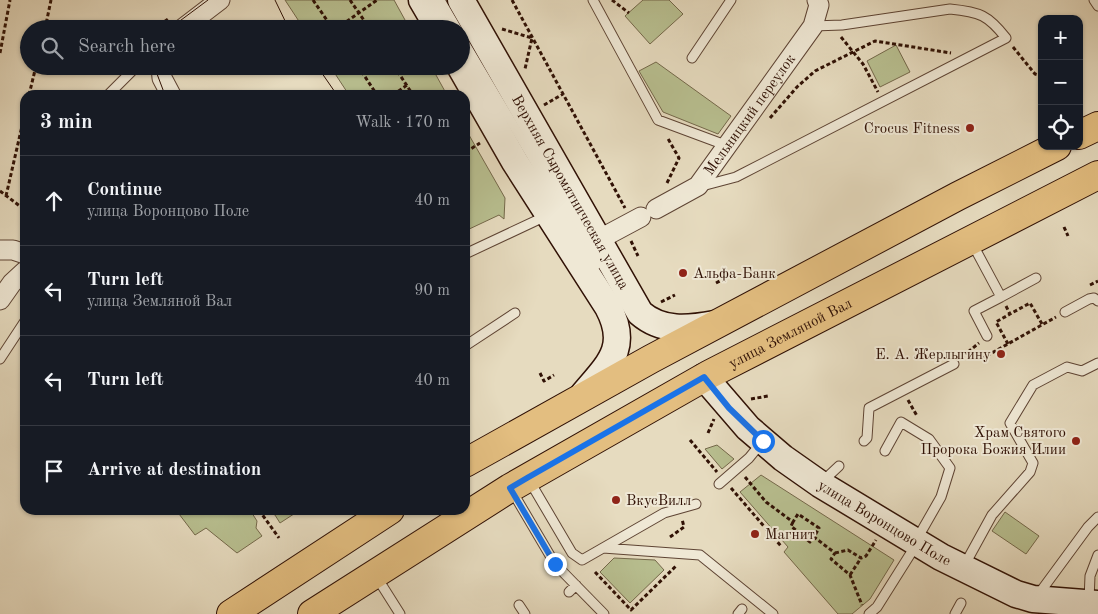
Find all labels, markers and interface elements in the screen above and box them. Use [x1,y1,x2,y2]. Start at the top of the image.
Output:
map controls [1038,15,1083,150]
button: + [1038,15,1083,60]
search box [20,20,470,75]
icon: search [38,34,66,62]
text: Search here [78,38,175,57]
street label: Мельницкий переулок [702,52,799,179]
button: − [1038,60,1083,105]
street label: Верхняя Сыромятническая улица [508,93,631,293]
button: locate [1038,105,1083,150]
text: 3 min [40,112,93,133]
text: Walk · 170 m [355,115,450,131]
place label: Crocus Fitness [864,122,960,137]
marker: Crocus Fitness [964,122,976,134]
text: Continue [87,181,162,200]
icon: ahead [40,187,68,215]
text: 40 m [414,193,450,209]
text: улица Воронцово Поле [87,204,249,220]
marker: Альфа-Банк [677,267,689,279]
place label: Альфа-Банк [693,267,776,282]
text: Turn left [87,271,164,290]
icon: left [40,277,68,305]
text: 90 m [414,283,450,299]
text: улица Земляной Вал [87,294,232,310]
street label: улица Земляной Вал [727,296,855,372]
place label: Е. А. Жерлыгину [875,348,991,363]
marker: Е. А. Жерлыгину [995,348,1007,360]
icon: left [40,367,68,395]
text: Turn left [87,371,164,390]
text: 40 m [414,373,450,389]
place label: Храм Святого Пророка Божия Илии [920,426,1066,458]
route start [752,430,775,453]
marker: Храм Святого Пророка Божия Илии [1070,435,1082,447]
icon: arrive [40,457,68,485]
text: Arrive at destination [87,461,261,480]
street label: улица Воронцово Поле [815,478,953,570]
marker: ВкусВилл [610,494,622,506]
place label: ВкусВилл [626,494,691,509]
marker: Магнит [749,528,761,540]
place label: Магнит [765,528,815,543]
route end [544,553,567,576]

